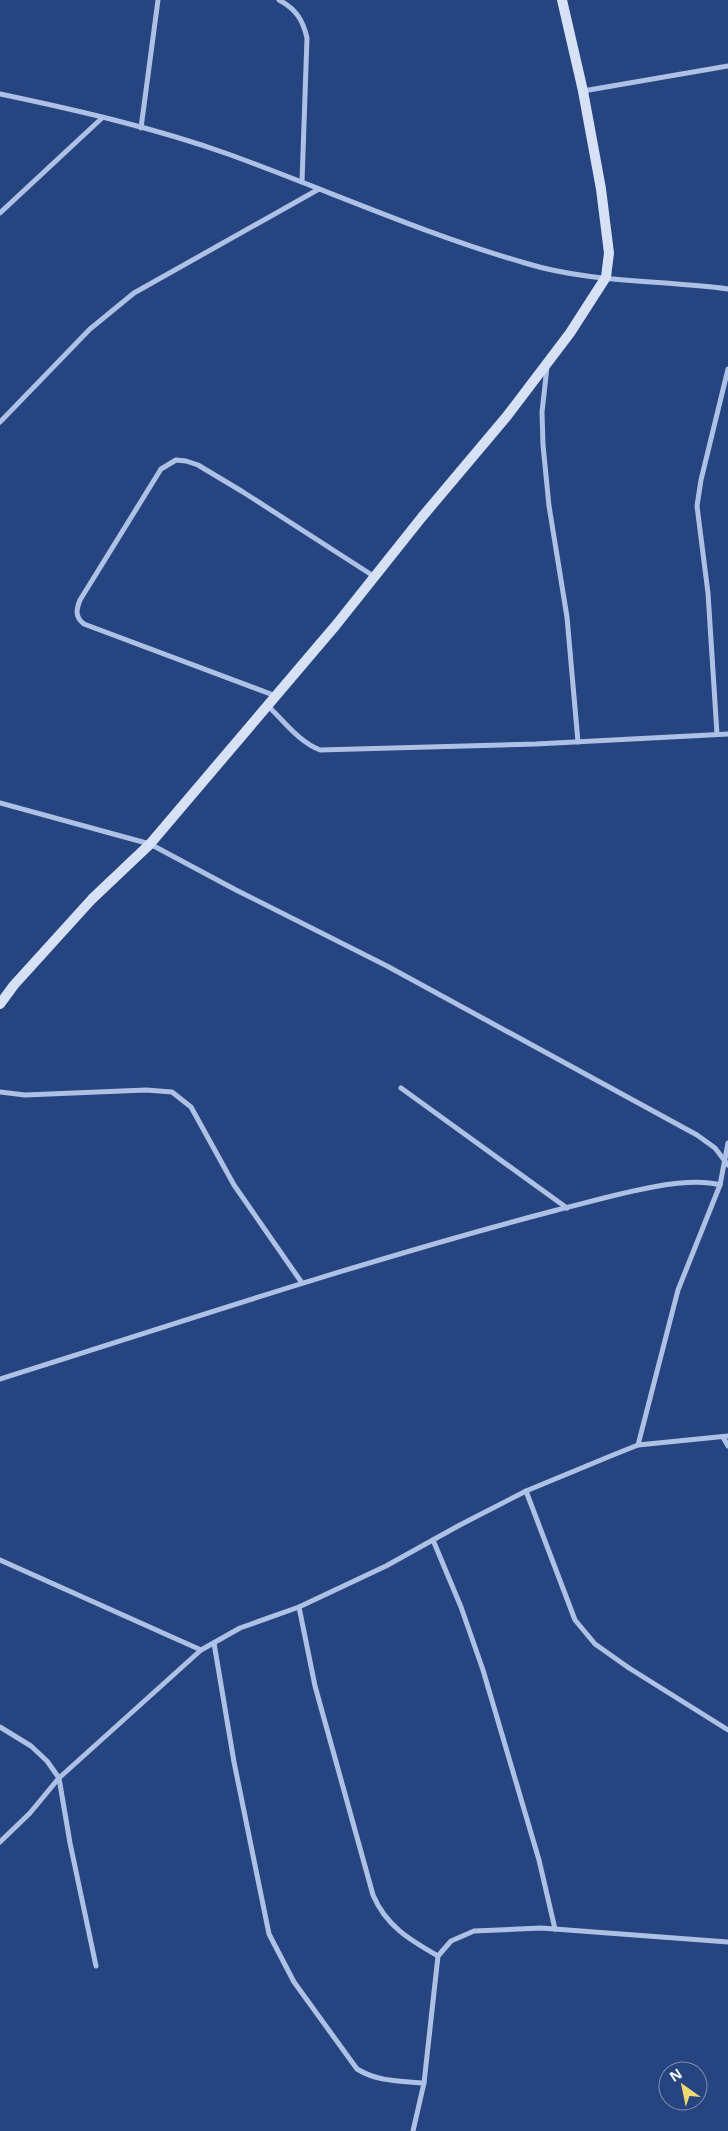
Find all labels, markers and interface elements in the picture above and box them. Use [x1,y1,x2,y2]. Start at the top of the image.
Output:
north arrow [658,2061,708,2111]
text: N [666,2064,686,2086]

